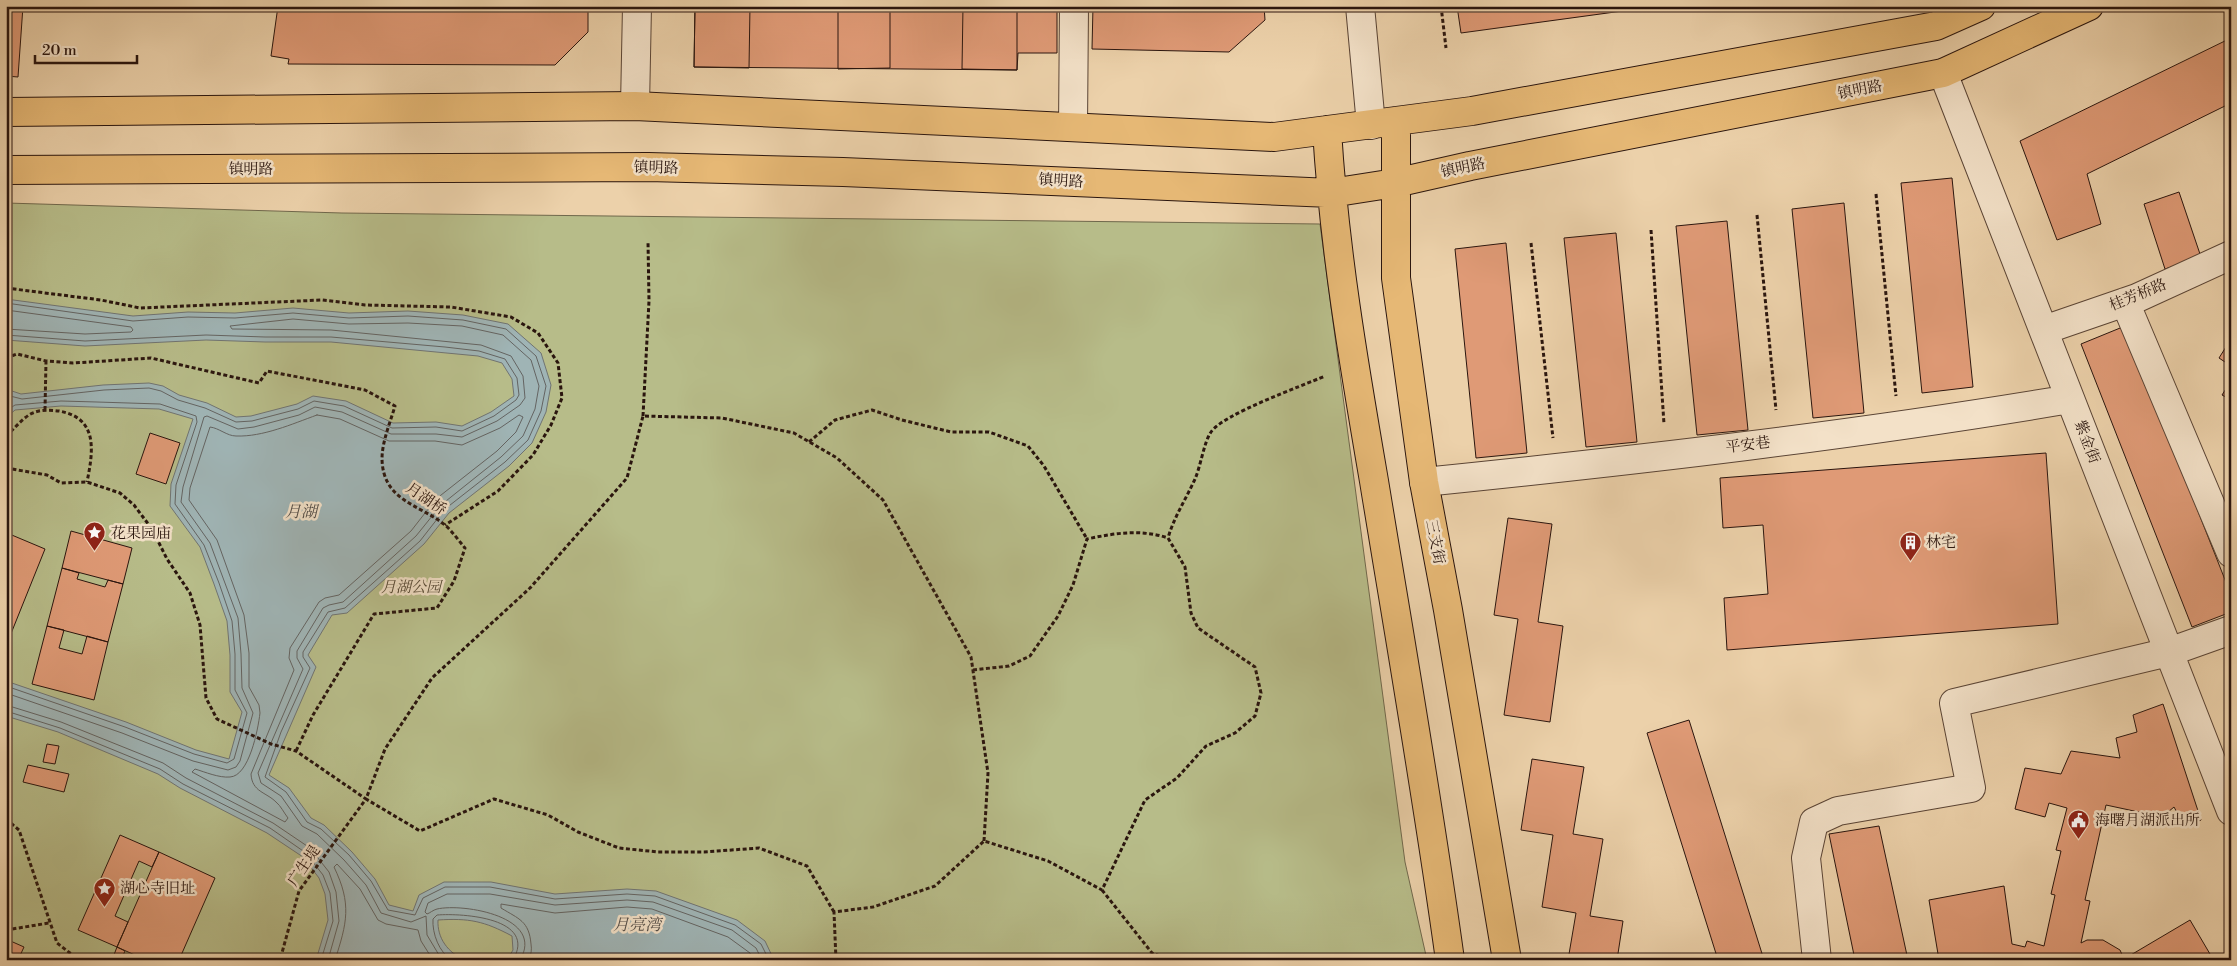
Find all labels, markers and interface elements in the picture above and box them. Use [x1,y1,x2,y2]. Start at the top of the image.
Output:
scale bar [35,32,138,64]
text: 20 m [42,41,77,60]
street label: 镇明路 [1836,76,1884,104]
street label: 镇明路 [1439,154,1487,182]
street label: 镇明路 [633,158,679,178]
street label: 镇明路 [228,160,274,179]
street label: 镇明路 [1038,170,1084,192]
street label: 桂芳桥路 [2107,275,2169,315]
street label: 紫金街 [2070,418,2104,466]
street label: 平安巷 [1725,433,1771,457]
street label: 月湖桥 [402,479,450,519]
water label: 月湖 [285,502,320,522]
street label: 三支街 [1421,518,1449,566]
place icon: 花果园庙 [83,521,107,552]
place label: 花果园庙 [111,524,171,543]
building icon: 林宅 [1898,530,1922,561]
place label: 林宅 [1926,533,1956,552]
park label: 月湖公园 [381,578,443,597]
public building icon: 海曙月湖派出所 [2067,808,2091,839]
place label: 海曙月湖派出所 [2095,811,2200,830]
street label: 广生堤 [284,842,324,890]
place icon: 湖心寺旧址 [92,876,116,907]
place label: 湖心寺旧址 [120,879,195,898]
water label: 月亮湾 [613,915,664,935]

